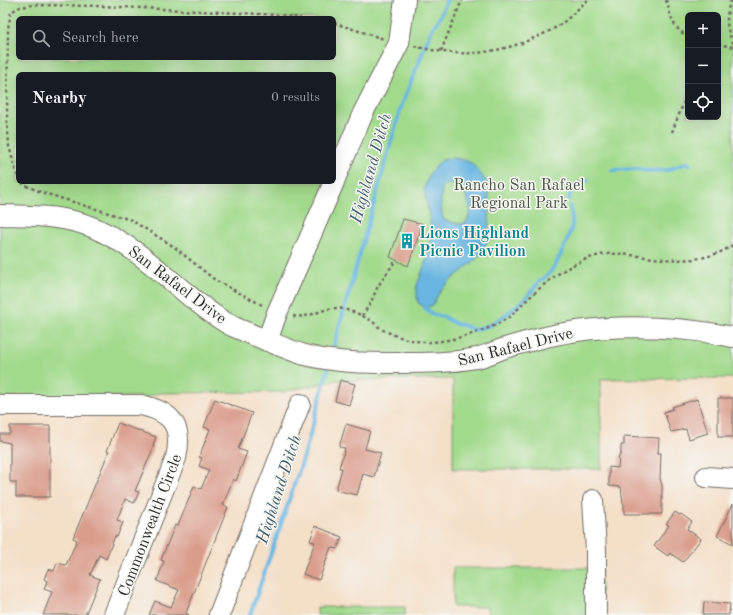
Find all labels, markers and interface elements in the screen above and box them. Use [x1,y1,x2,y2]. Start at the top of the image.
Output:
map controls [685,12,721,120]
button: + [685,12,721,48]
search box [16,16,336,60]
icon: search [30,27,52,49]
text: Search here [62,31,139,46]
button: − [685,48,721,84]
button: locate [685,84,721,120]
text: Nearby [32,90,87,107]
text: 0 results [271,91,320,104]
water label: Highland Ditch [347,111,395,226]
park label: Rancho San Rafael Regional Park [453,178,585,212]
place label: Lions Highland Picnic Pavilion [419,226,529,260]
building icon: Lions Highland Picnic Pavilion [398,232,416,250]
street label: San Rafael Drive [125,244,229,328]
street label: San Rafael Drive [456,326,575,370]
water label: Highland Ditch [254,433,305,547]
street label: Commonwealth Circle [116,452,185,599]

